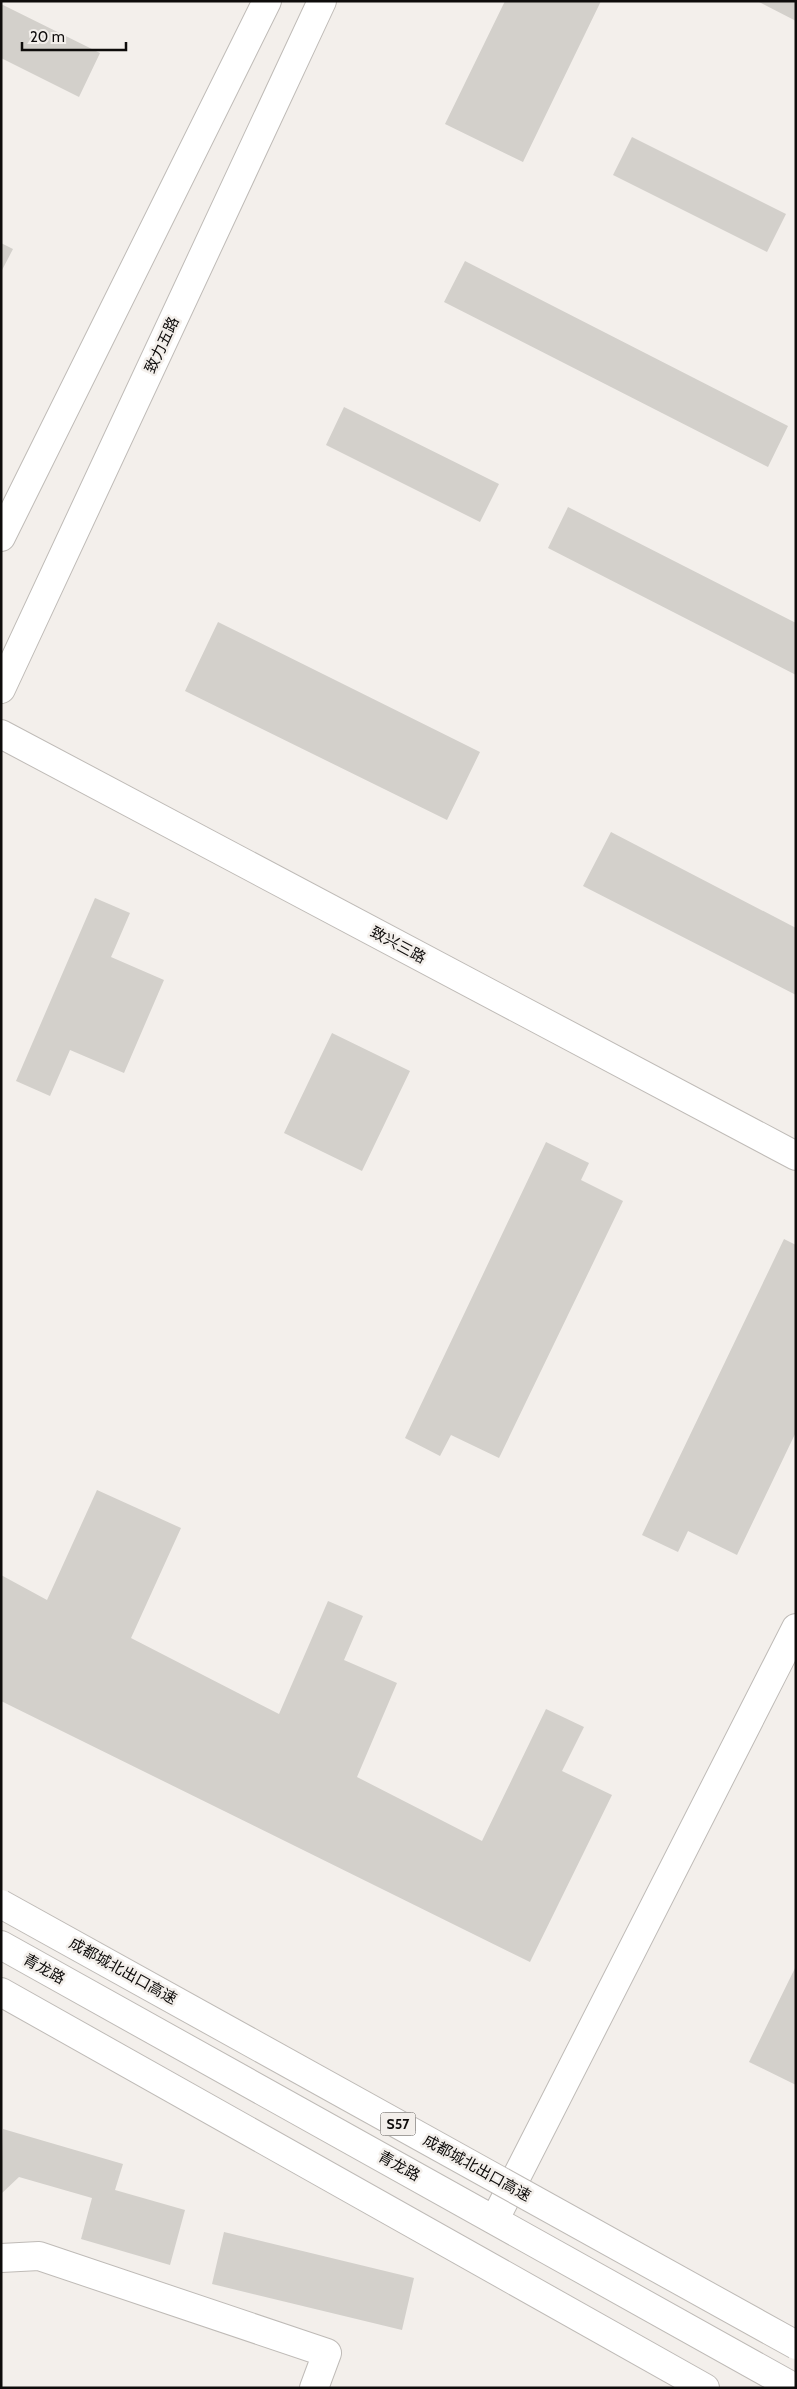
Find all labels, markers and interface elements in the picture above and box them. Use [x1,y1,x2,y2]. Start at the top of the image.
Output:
scale bar [22,20,126,52]
text: 20 m [30,28,65,46]
street label: 致力五路 [141,314,183,376]
street label: 致兴三路 [367,923,429,967]
street label: 成都城北出口高速 [66,1934,180,2008]
street label: 青龙路 [20,1950,68,1988]
road number: S57 [380,2112,416,2136]
street label: 成都城北出口高速 [420,2131,534,2205]
street label: 青龙路 [375,2147,423,2185]

